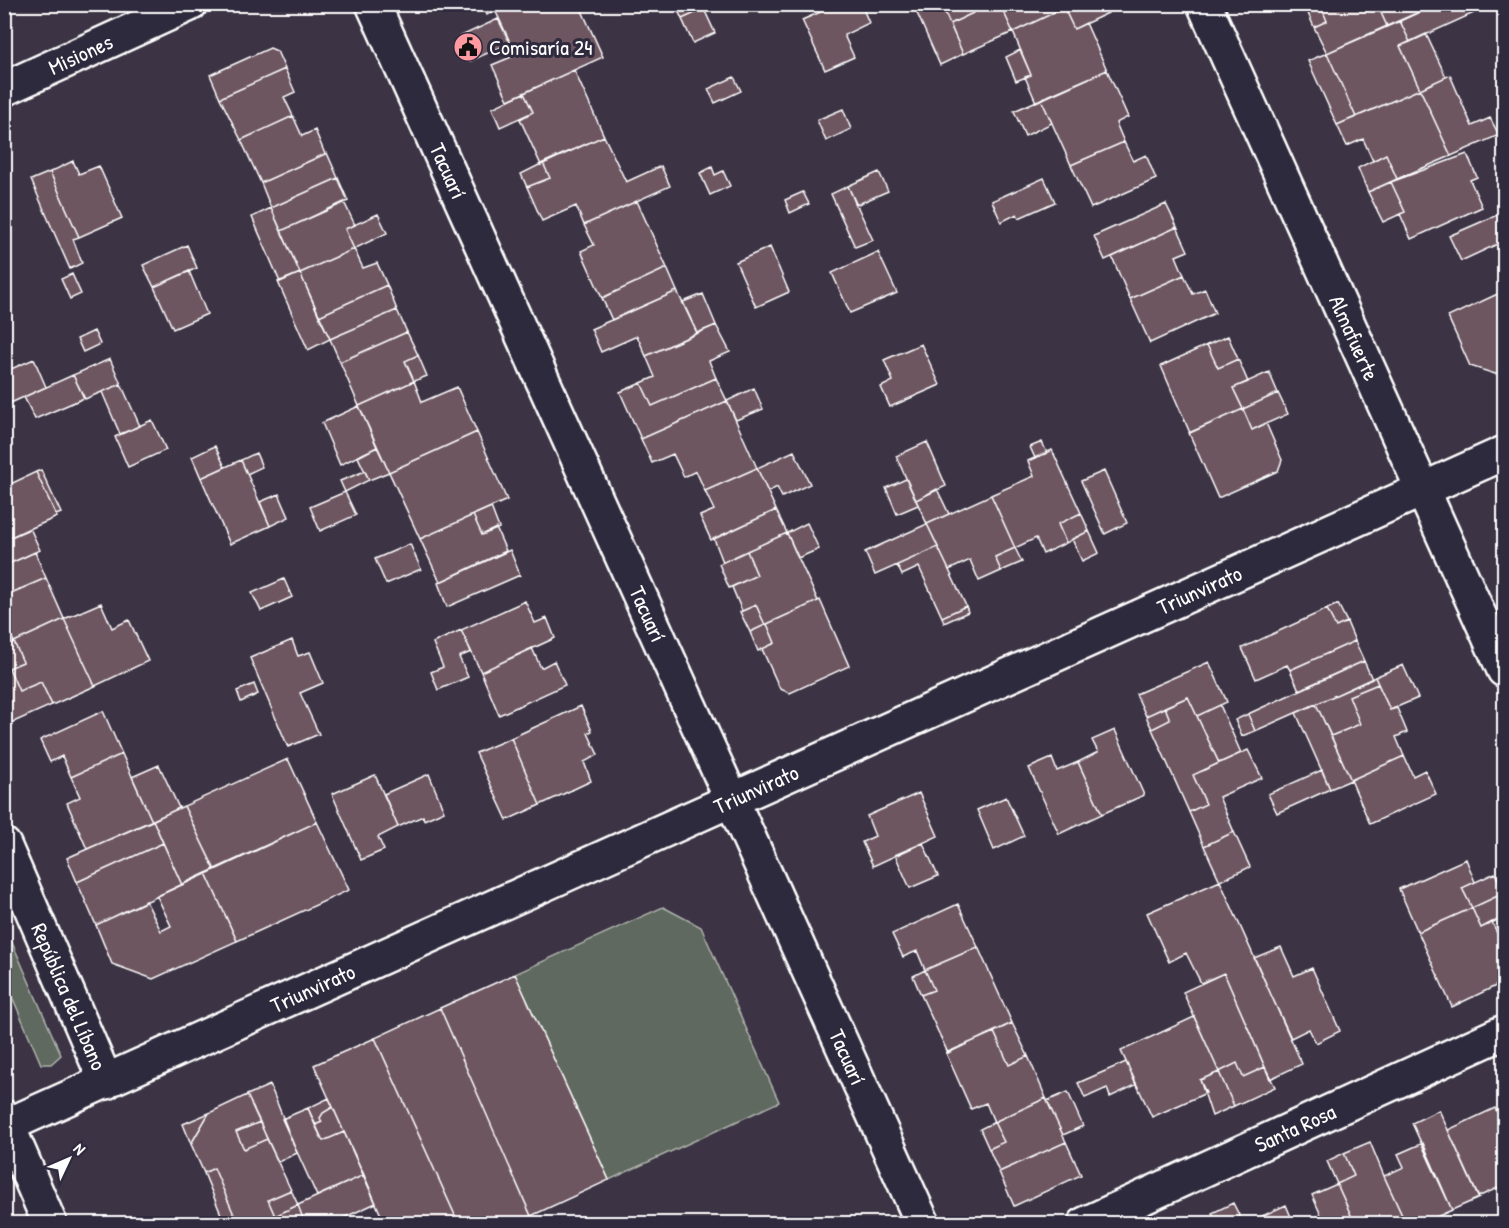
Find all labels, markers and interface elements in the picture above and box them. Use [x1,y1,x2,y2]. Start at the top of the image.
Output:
street label: Misiones [43,26,117,82]
public building icon: Comisaría 24 [452,31,484,63]
place label: Comisaría 24 [489,32,593,62]
street label: Tacuarí [423,138,474,204]
street label: Almafuerte [1322,290,1387,385]
street label: Triunvirato [1152,558,1247,622]
street label: Tacuarí [622,581,674,647]
street label: Triunvirato [709,757,803,821]
street label: República del Líbano [24,919,114,1075]
street label: Triunvirato [266,956,360,1020]
street label: Tacuarí [822,1024,873,1090]
street label: Santa Rosa [1250,1096,1341,1159]
north arrow [39,1129,99,1189]
text: N [69,1138,91,1160]

